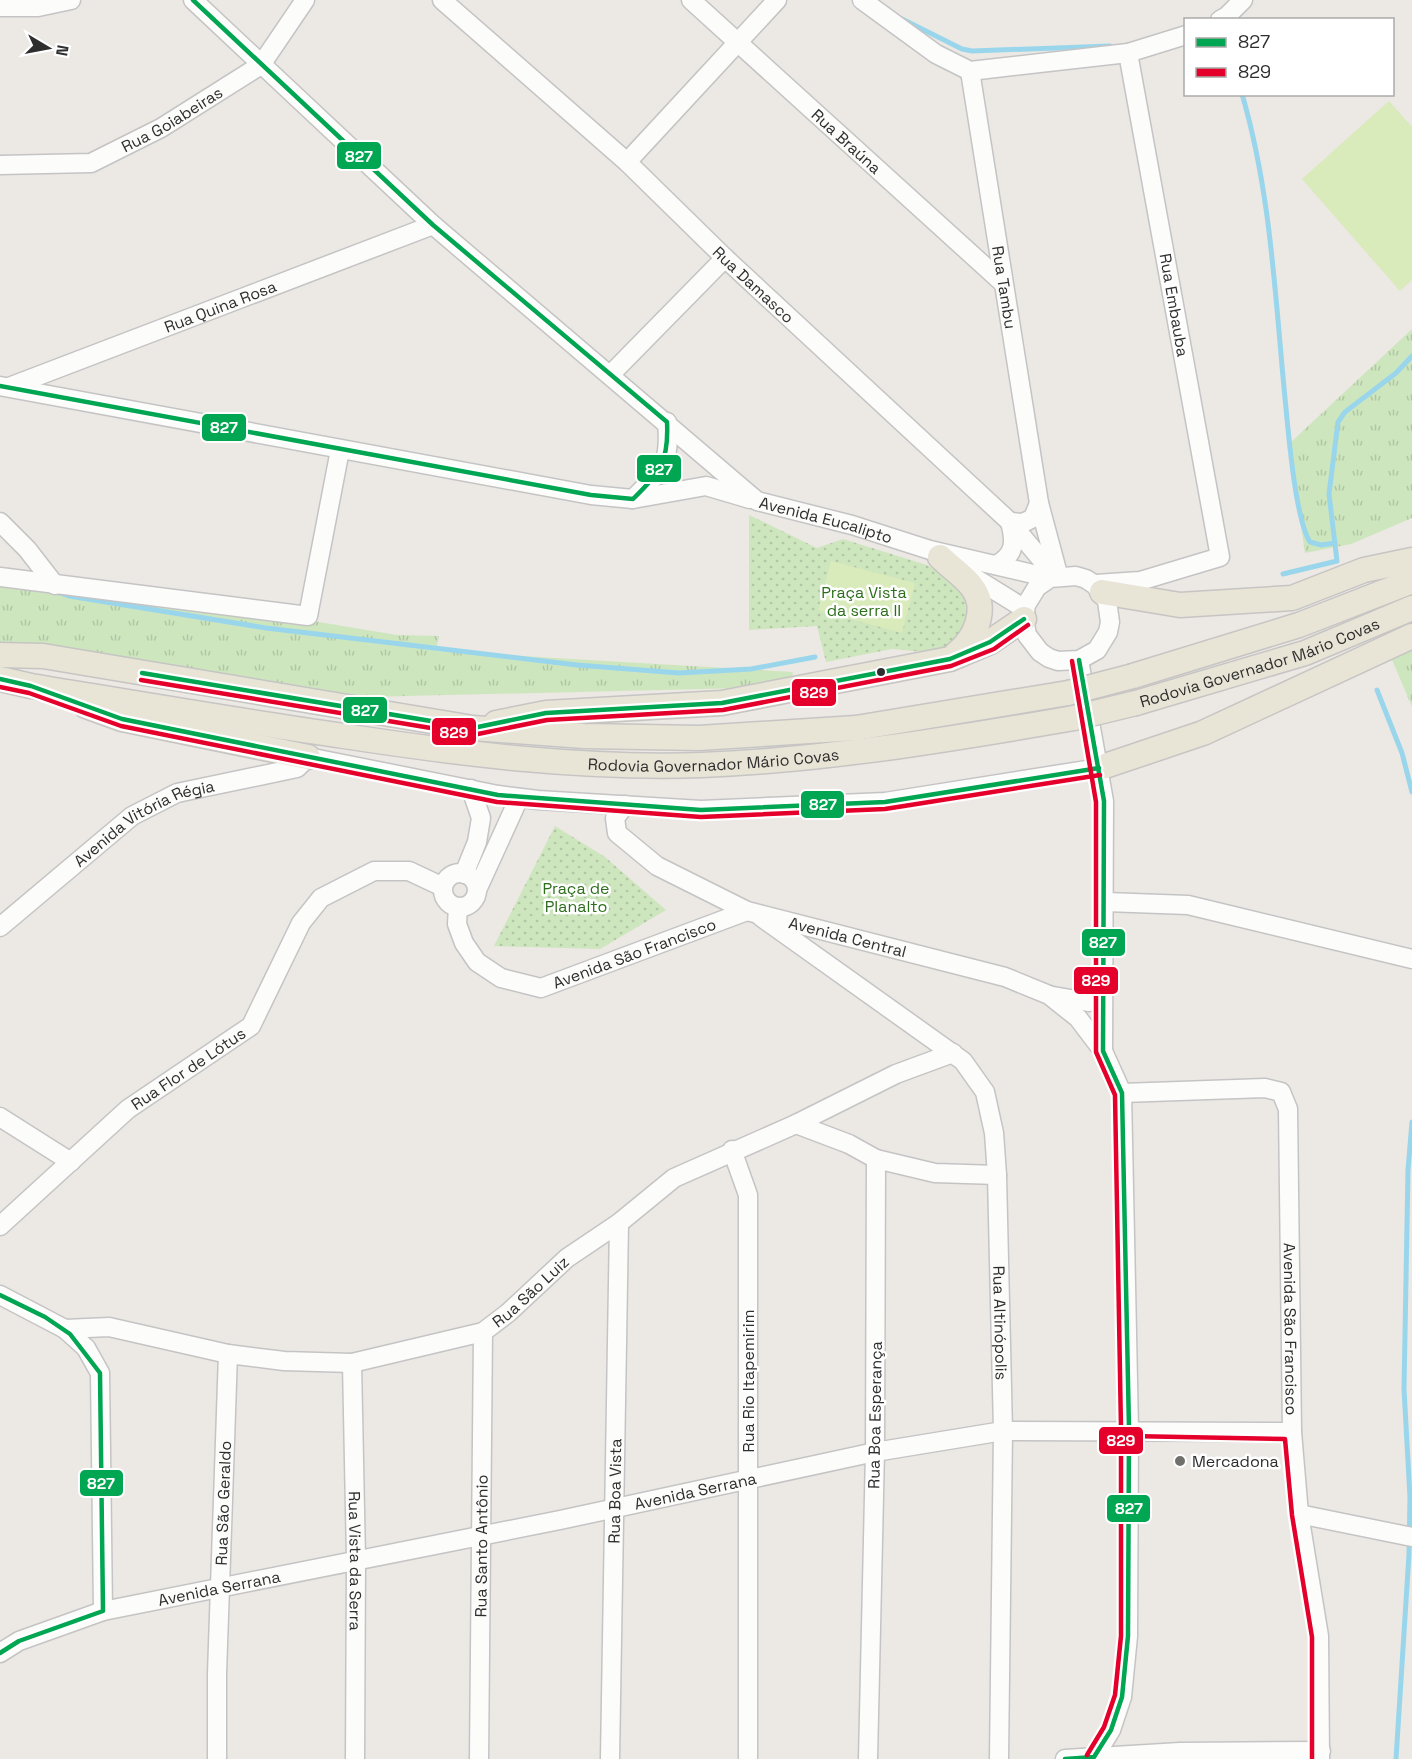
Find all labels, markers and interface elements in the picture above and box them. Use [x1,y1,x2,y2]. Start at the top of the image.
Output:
north arrow [18,18,78,78]
legend [1184,18,1394,96]
text: 827 [1238,30,1270,53]
text: N [51,43,74,58]
text: 829 [1238,60,1271,83]
street label: Rua Goiabeiras [118,81,226,157]
street label: Rua Braúna [807,104,886,178]
line badge: 827 [336,141,382,170]
text: 827 [345,146,373,167]
street label: Rua Damasco [708,241,799,327]
street label: Rua Tambu [988,244,1022,330]
street label: Rua Embauba [1155,252,1193,358]
street label: Rua Quina Rosa [161,275,279,337]
line badge: 827 [201,413,247,442]
text: 827 [210,417,238,438]
line badge: 827 [636,454,682,483]
text: 827 [645,459,673,480]
street label: Avenida Eucalipto [757,491,895,548]
park label: Praça Vista da serra II [821,582,907,621]
street label: Rodovia Governador Mário Covas [1137,612,1382,712]
unlabelled marker [875,666,887,678]
line badge: 829 [791,678,837,707]
text: 829 [800,682,829,703]
line badge: 827 [342,696,388,724]
text: 827 [351,700,379,721]
line badge: 829 [431,717,477,746]
text: 829 [440,722,469,743]
street label: Rodovia Governador Mário Covas [587,743,840,776]
street label: Avenida Vitória Régia [69,775,216,871]
line badge: 827 [800,790,845,819]
text: 827 [809,794,837,815]
park label: Praça de Planalto [542,878,610,917]
street label: Avenida Central [787,912,909,962]
street label: Avenida São Francisco [550,913,719,993]
line badge: 827 [1081,928,1126,957]
text: 827 [1089,932,1117,953]
line badge: 829 [1073,966,1119,995]
text: 829 [1082,970,1111,991]
street label: Rua Flor de Lótus [127,1022,249,1114]
street label: Avenida São Francisco [1279,1243,1302,1415]
street label: Rua São Luiz [488,1251,573,1332]
street label: Rua Altinópolis [989,1265,1012,1380]
street label: Rua Rio Itapemirim [738,1310,759,1452]
street label: Rua Boa Esperança [863,1341,887,1489]
line badge: 829 [1098,1426,1144,1455]
text: 829 [1107,1430,1136,1451]
street label: Rua Boa Vista [603,1438,626,1544]
street label: Rua São Geraldo [210,1440,236,1566]
place label: Mercadona [1192,1451,1279,1472]
marker: Mercadona [1173,1454,1187,1468]
street label: Avenida Serrana [632,1467,758,1514]
line badge: 827 [79,1469,124,1497]
text: 827 [87,1473,115,1494]
street label: Rua Santo Antônio [470,1474,492,1618]
street label: Rua Vista da Serra [344,1491,367,1631]
line badge: 827 [1106,1494,1151,1523]
text: 827 [1115,1498,1143,1519]
street label: Avenida Serrana [156,1565,282,1610]

